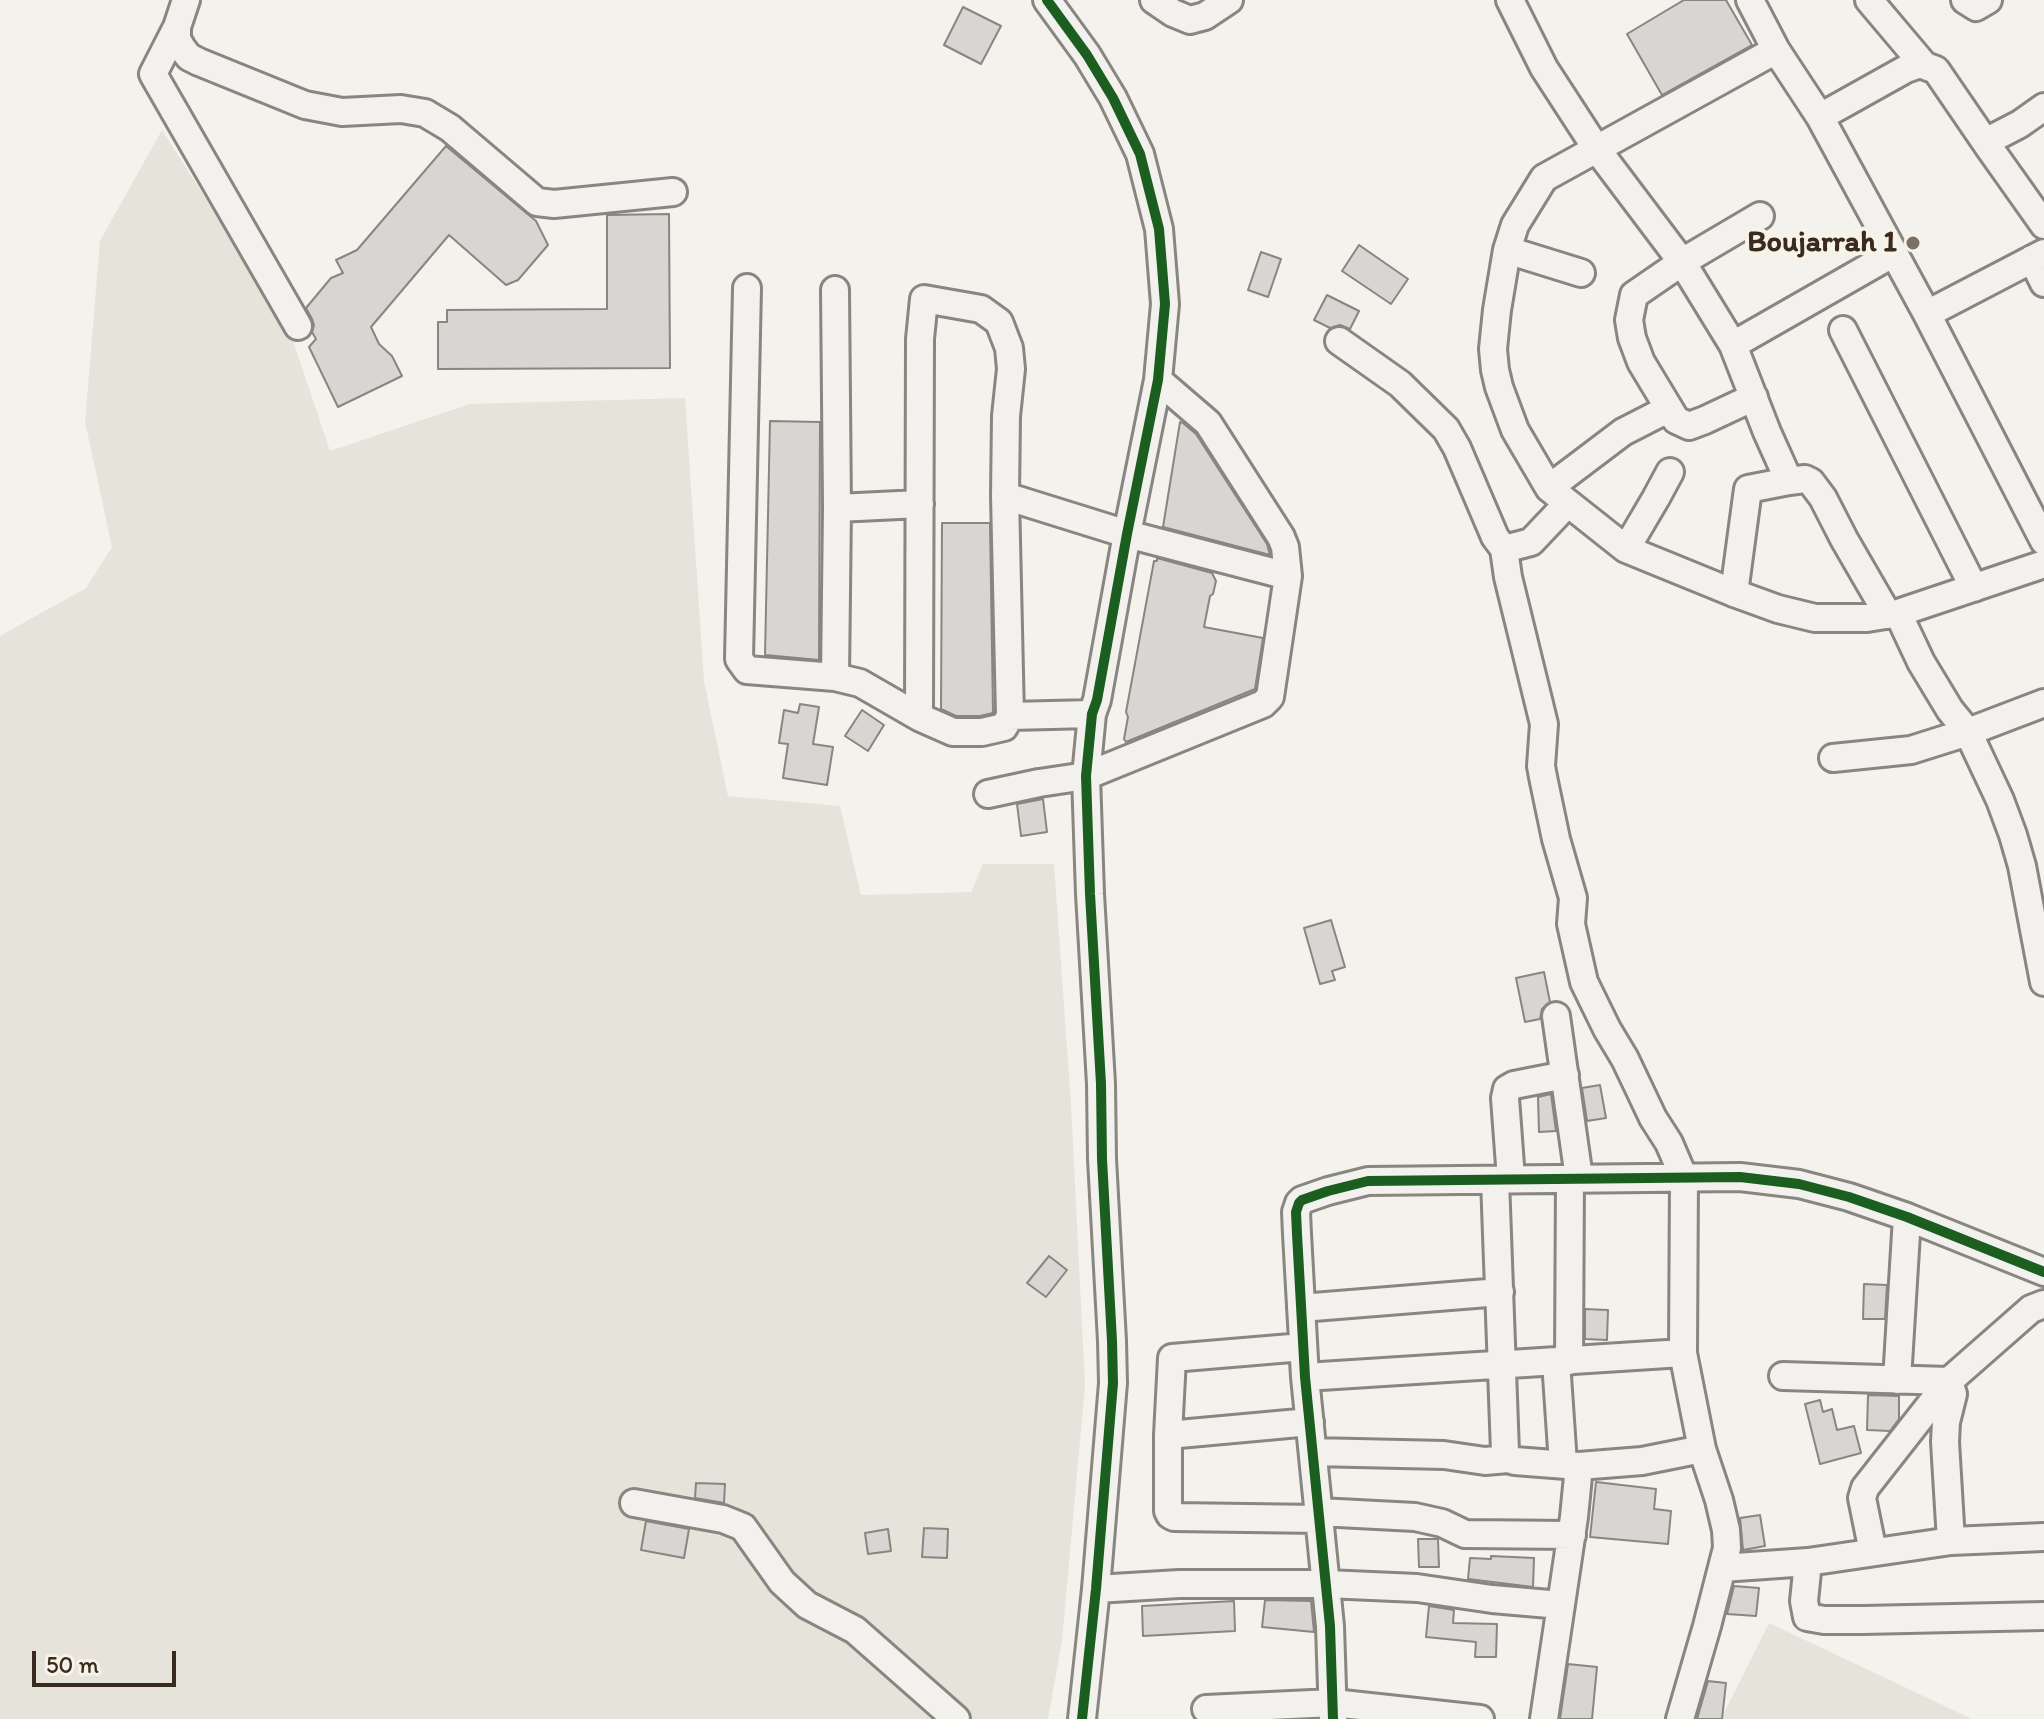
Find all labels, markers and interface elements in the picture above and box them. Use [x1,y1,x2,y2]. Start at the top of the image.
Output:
place label: Boujarrah 1 [1747,225,1897,261]
marker: Boujarrah 1 [1904,234,1922,252]
scale bar [36,1635,180,1685]
text: 50 m [46,1650,99,1679]

